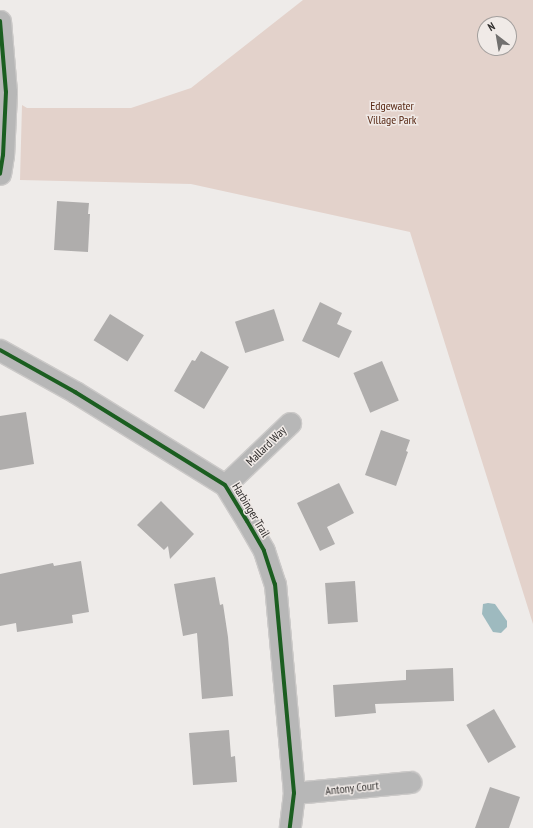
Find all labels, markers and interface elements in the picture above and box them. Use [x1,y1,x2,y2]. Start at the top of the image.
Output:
north arrow [477,16,517,56]
text: N [485,19,497,34]
park label: Edgewater Village Park [367,99,417,127]
street label: Mallard Way [243,423,289,469]
street label: Harbinger Trail [229,480,273,540]
street label: Antony Court [324,778,380,798]

